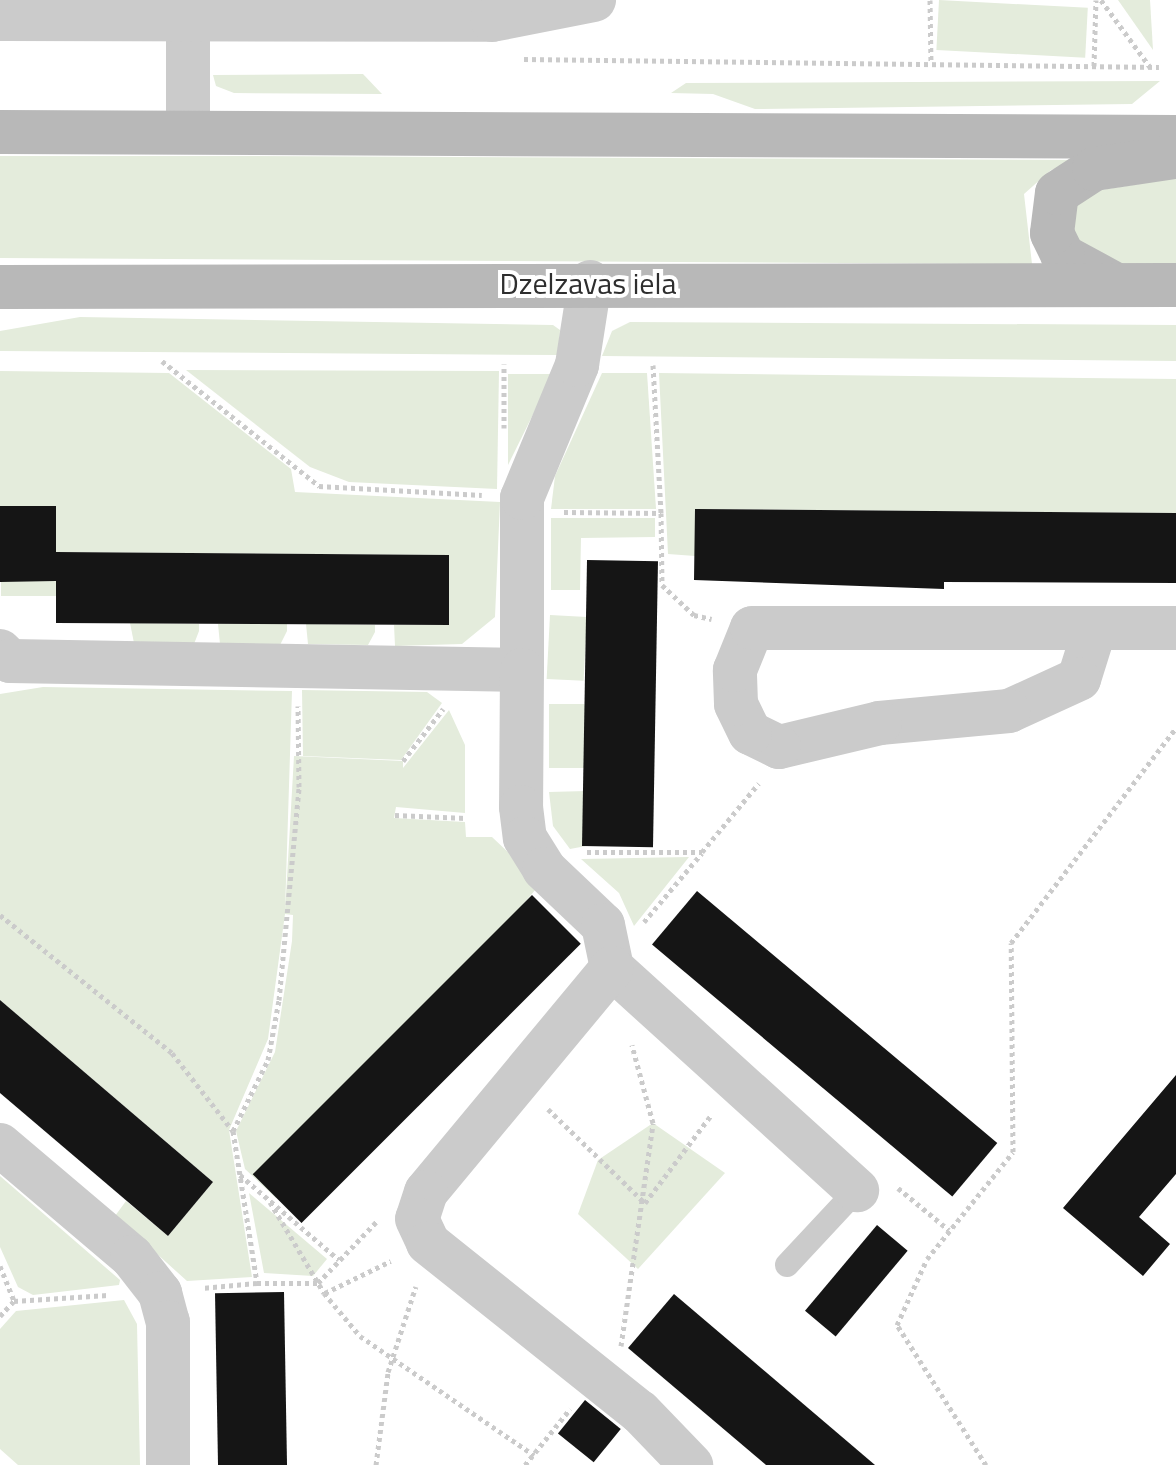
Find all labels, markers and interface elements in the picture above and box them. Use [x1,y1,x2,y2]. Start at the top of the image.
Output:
street label: Dzelzavas iela [500,265,676,301]

